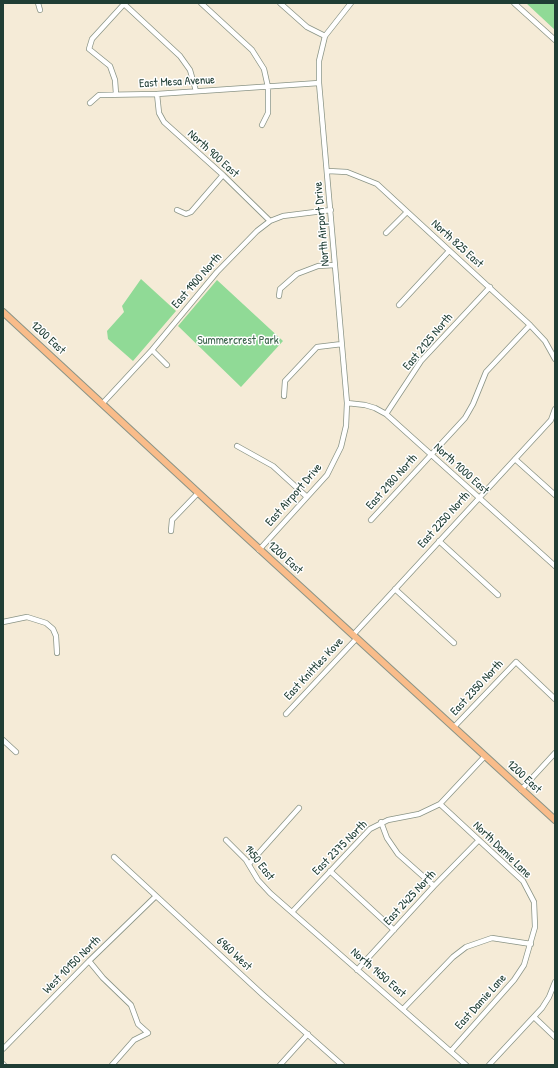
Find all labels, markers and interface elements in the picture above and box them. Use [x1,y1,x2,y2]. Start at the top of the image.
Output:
street label: East Mesa Avenue [139,73,215,91]
street label: North 900 East [184,127,242,181]
street label: North Airport Drive [311,181,333,267]
street label: North 825 East [428,217,486,271]
street label: East 1900 North [169,250,225,312]
street label: East 2125 North [400,311,456,373]
street label: 1200 East [28,318,68,358]
park label: Summercrest Park [197,334,279,348]
street label: North 1000 East [430,440,492,498]
street label: East 2180 North [363,451,421,513]
street label: East Airport Drive [263,461,325,529]
street label: East 2250 North [415,489,473,551]
street label: 1200 East [264,539,306,577]
street label: East Knittles Kove [281,635,347,703]
street label: East 2350 North [448,657,506,719]
street label: 1200 East [504,757,544,797]
street label: East 2375 North [310,818,370,878]
street label: North Damie Lane [470,818,534,882]
street label: 1450 East [241,842,277,884]
street label: East 2425 North [381,867,439,929]
street label: West 10150 North [40,933,104,997]
street label: 6960 West [213,934,255,974]
street label: North 1450 East [347,945,409,1001]
street label: East Damie Lane [452,971,510,1033]

